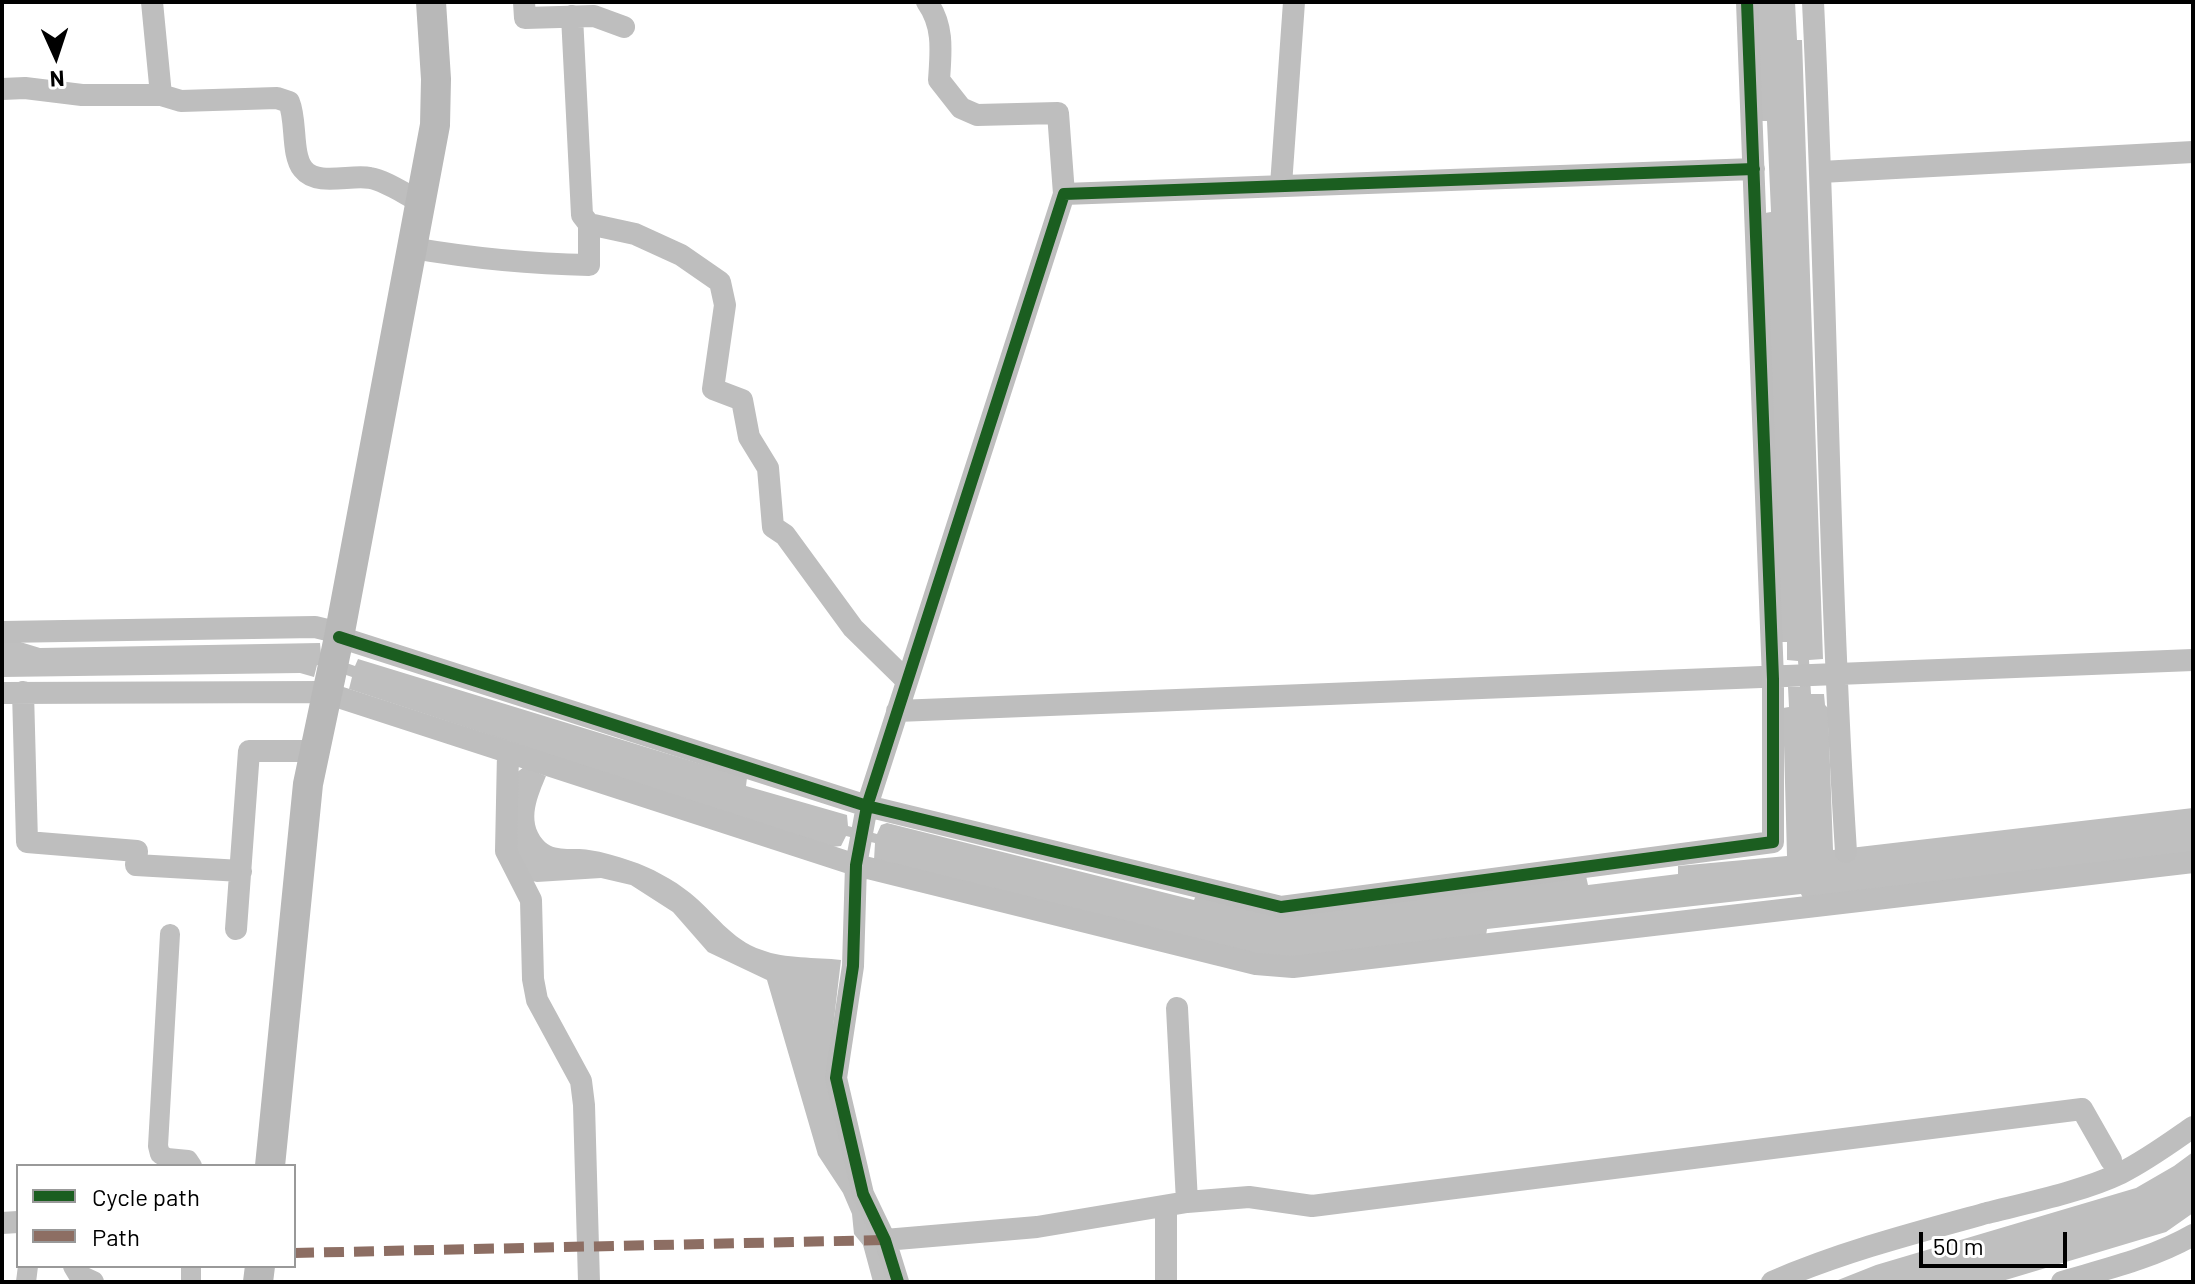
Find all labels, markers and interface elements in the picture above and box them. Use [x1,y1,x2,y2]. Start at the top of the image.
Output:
north arrow [16,16,96,96]
text: N [49,67,65,93]
legend [16,1164,296,1268]
text: Cycle path [92,1182,200,1211]
scale bar [1923,1216,2071,1266]
text: Path [92,1222,140,1251]
text: 50 m [1933,1231,1984,1260]

